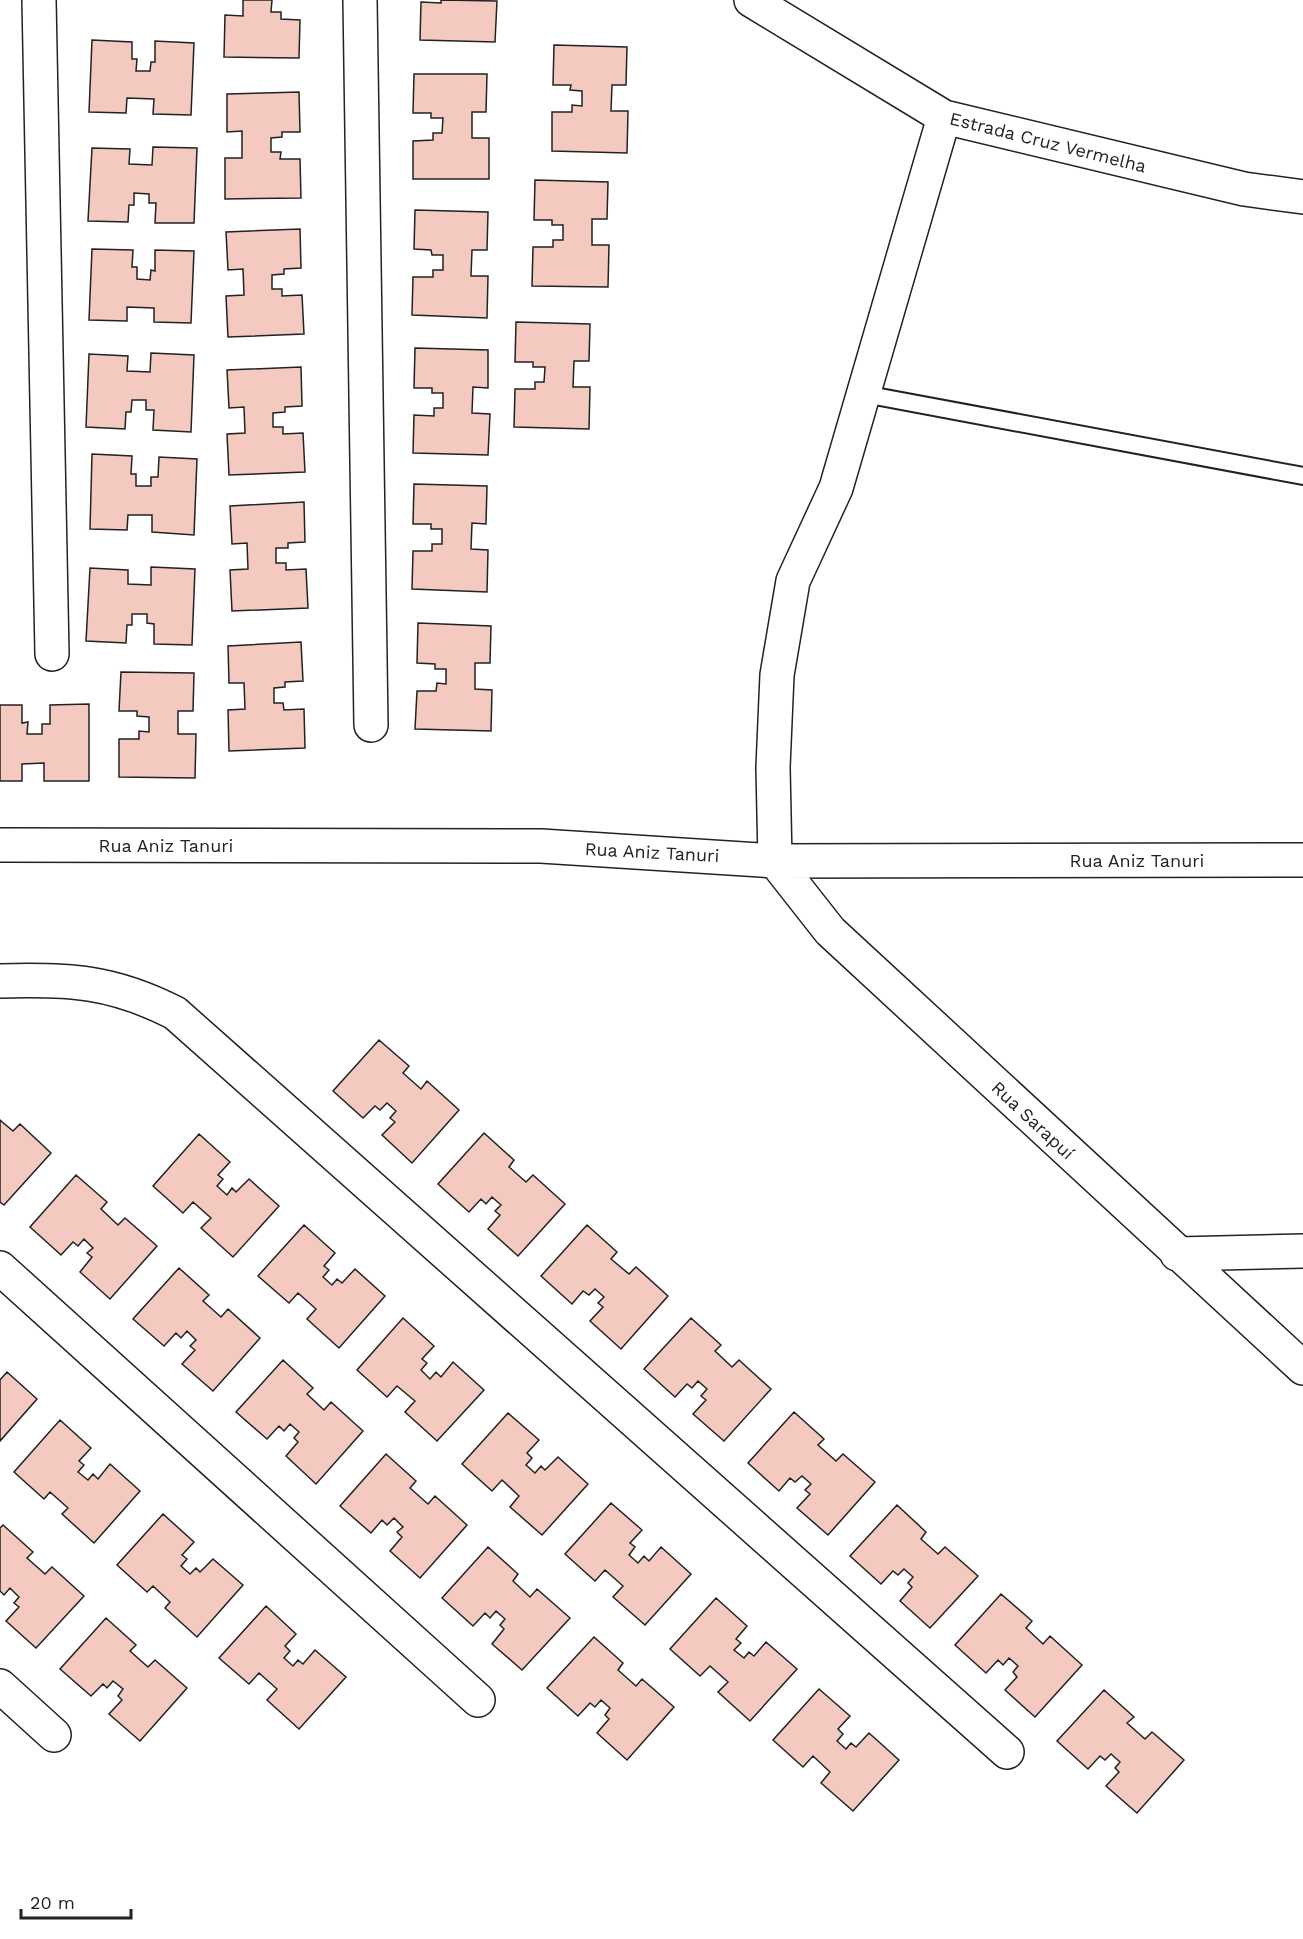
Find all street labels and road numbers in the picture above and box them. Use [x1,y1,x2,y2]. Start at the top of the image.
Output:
street label: Estrada Cruz Vermelha [948,107,1148,177]
street label: Rua Aniz Tanuri [99,835,233,856]
street label: Rua Aniz Tanuri [584,838,720,866]
street label: Rua Aniz Tanuri [1070,850,1204,871]
street label: Rua Sarapuí [988,1077,1079,1164]

